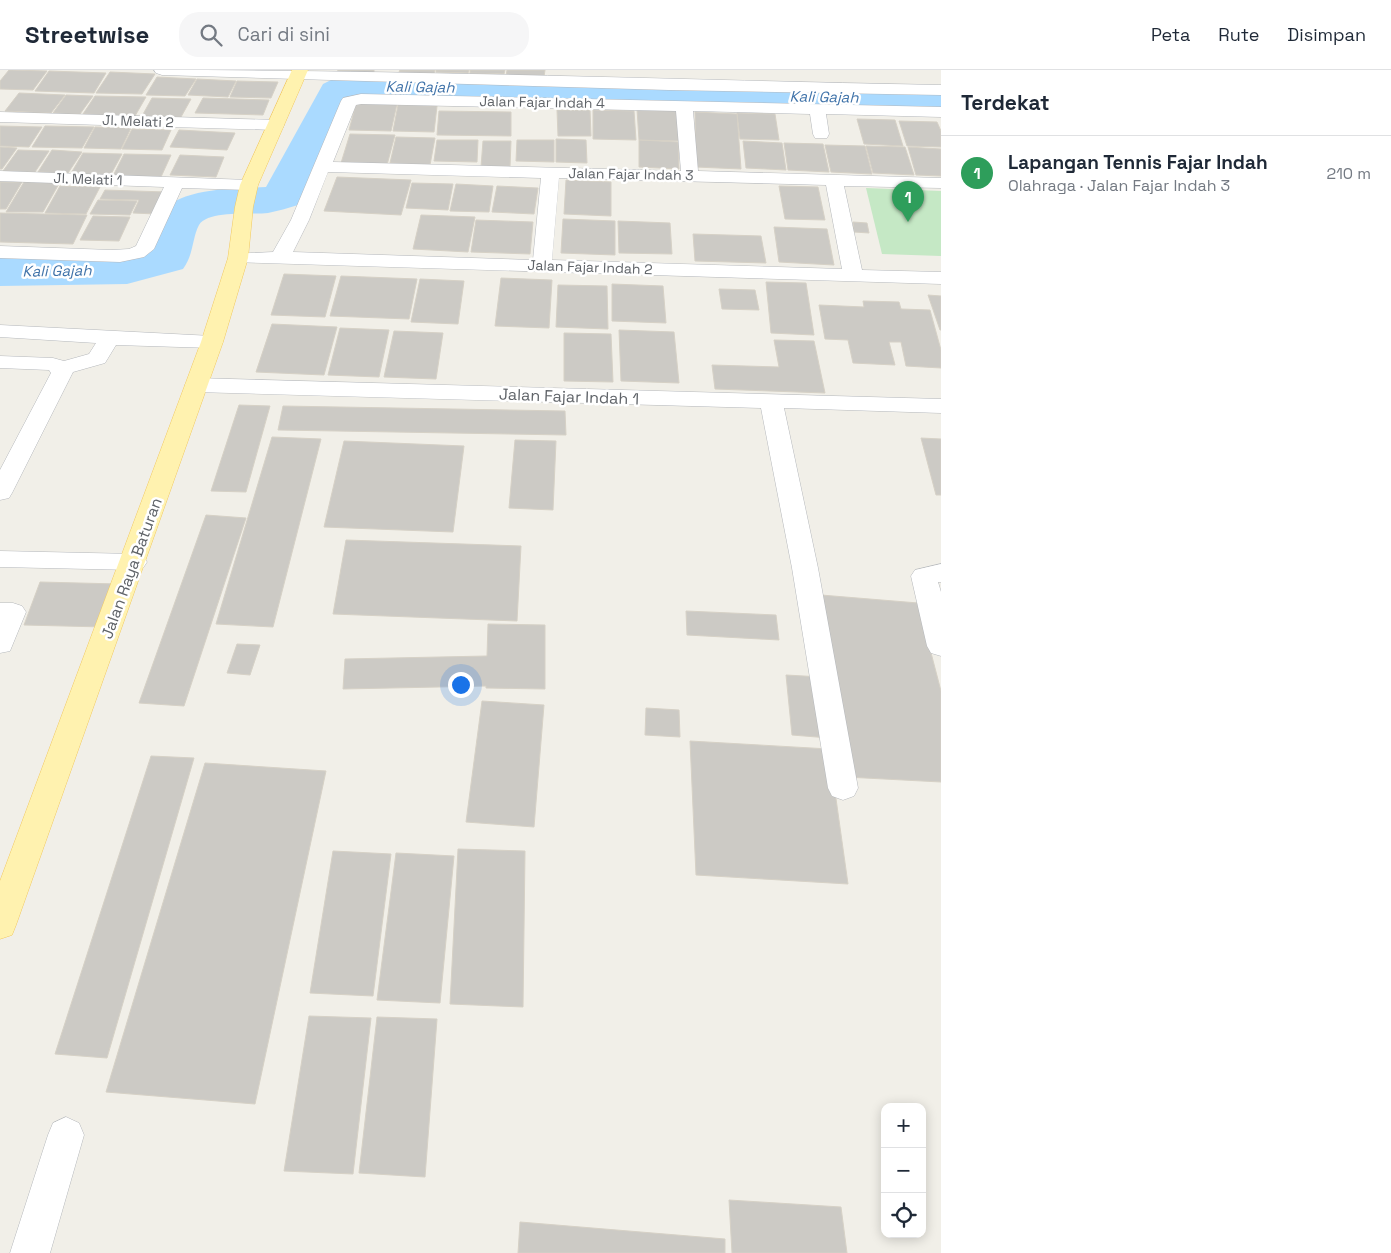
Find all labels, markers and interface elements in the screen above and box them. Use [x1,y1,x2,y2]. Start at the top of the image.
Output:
search box [179,12,529,57]
text: Streetwise [25,19,149,50]
icon: search [197,21,225,49]
text: Cari di sini [237,22,330,47]
text: Peta [1151,23,1190,46]
text: Rute [1218,23,1259,46]
text: Disimpan [1287,23,1366,46]
water label: Kali Gajah [385,76,455,97]
water label: Kali Gajah [789,86,859,107]
text: Terdekat [961,89,1050,116]
street label: Jalan Fajar Indah 4 [479,92,605,112]
street label: Jl. Melati 2 [102,111,174,131]
text: Lapangan Tennis Fajar Indah [1008,150,1268,175]
text: 1 [973,163,981,184]
text: 210 m [1327,163,1371,184]
street label: Jalan Fajar Indah 3 [568,164,694,184]
street label: Jl. Melati 1 [53,169,123,189]
text: Olahraga · Jalan Fajar Indah 3 [1008,175,1230,196]
pin: 1 [892,181,924,222]
street label: Jalan Fajar Indah 2 [527,256,653,278]
water label: Kali Gajah [22,260,92,281]
street label: Jalan Fajar Indah 1 [499,384,639,409]
street label: Jalan Raya Baturan [96,495,167,642]
your location [448,672,474,698]
map controls [881,1103,926,1238]
button: + [881,1103,926,1148]
button: − [881,1148,926,1193]
button: locate [881,1193,926,1238]

